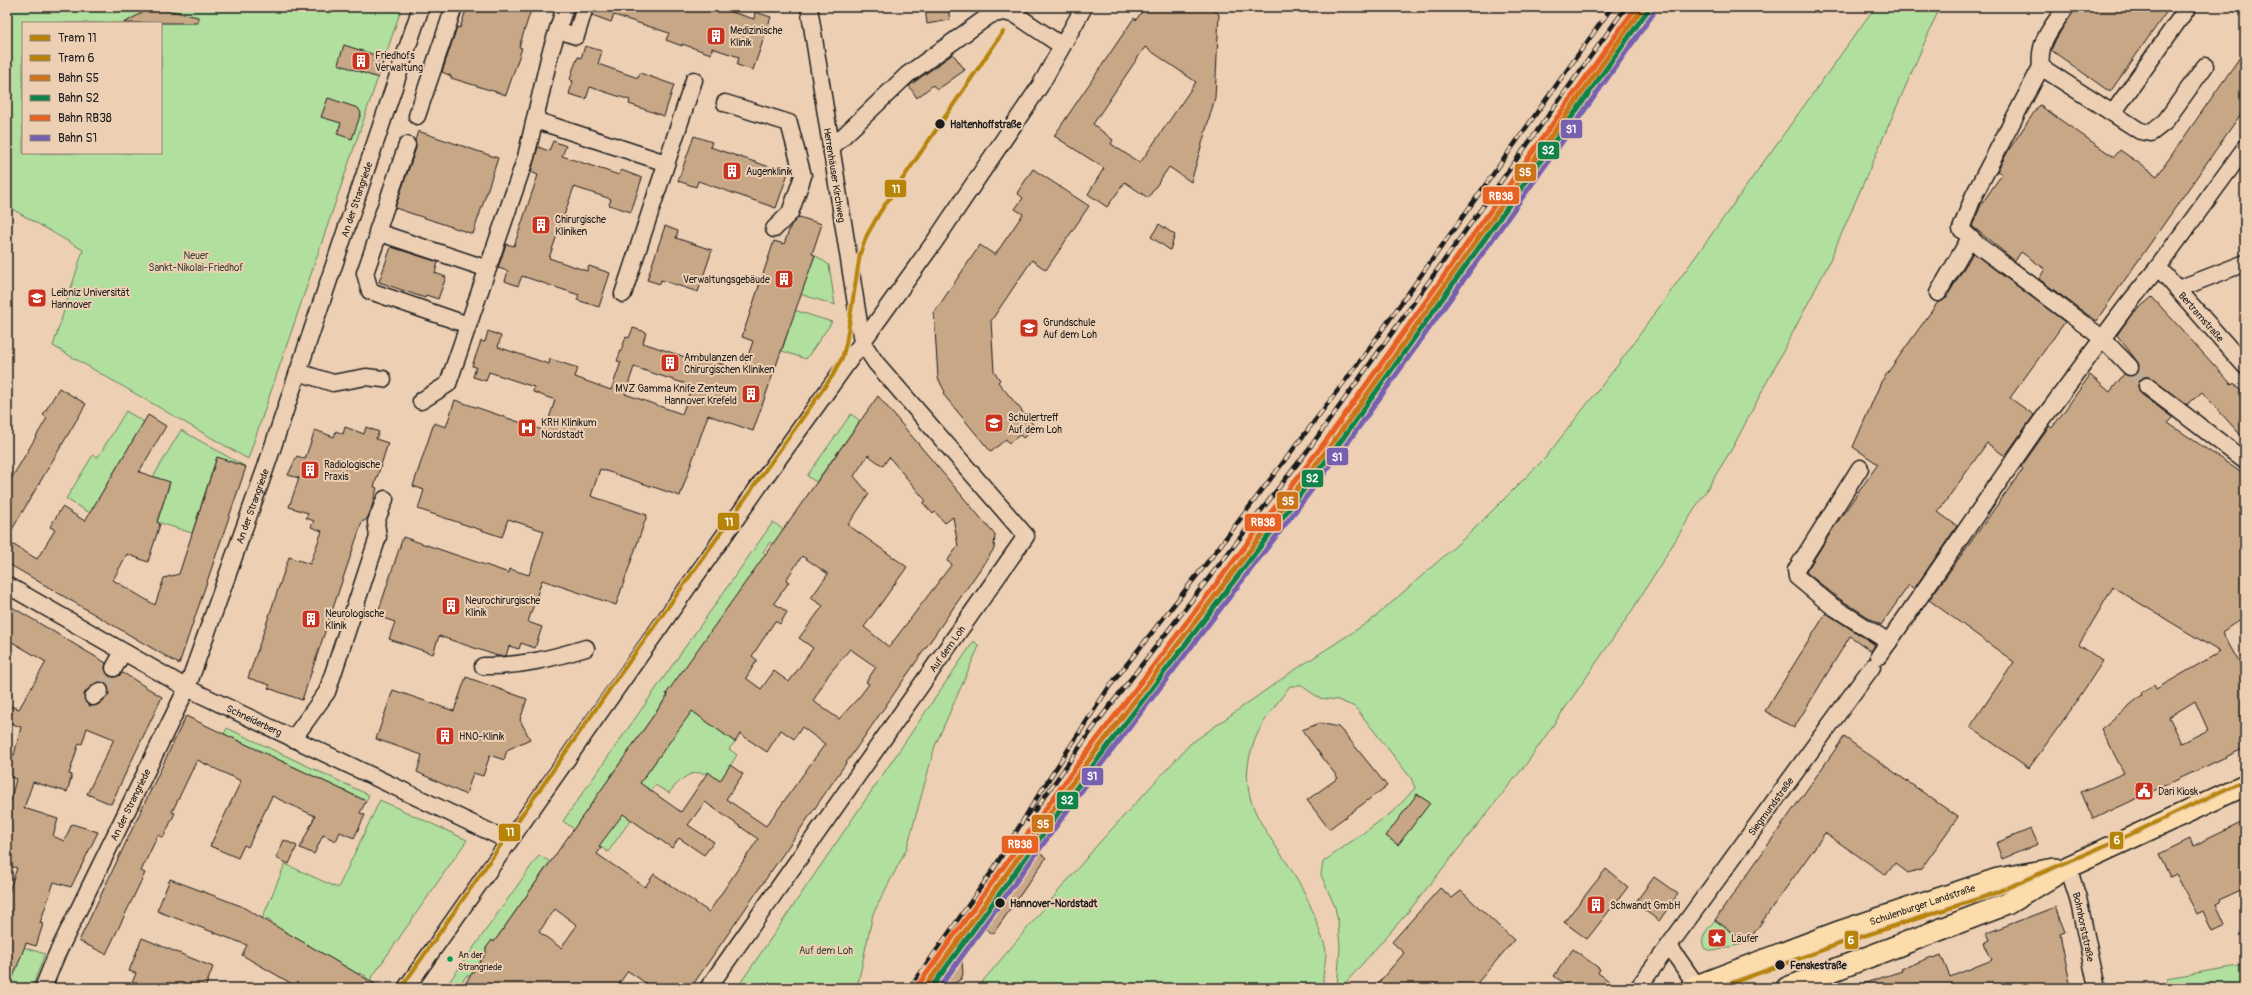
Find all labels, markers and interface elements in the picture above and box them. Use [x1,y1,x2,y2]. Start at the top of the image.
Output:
legend [22,22,162,154]
building icon: Medizinische Klinik [705,25,727,47]
place label: Medizinische Klinik [730,25,782,49]
text: Tram 11 [58,31,97,46]
building icon: Friedhofs Verwaltung [350,50,372,72]
place label: Friedhofs Verwaltung [375,50,423,74]
text: Tram 6 [58,51,94,66]
text: Bahn S5 [58,71,99,86]
text: Bahn S2 [58,91,99,106]
text: Bahn RB38 [58,111,112,126]
marker: Haltenhoffstraße [933,117,947,131]
place label: Haltenhoffstraße [950,119,1023,131]
line badge: S1 [1560,119,1583,139]
text: S1 [1566,123,1576,136]
street label: Herrenhäuser Kirchweg [821,127,847,223]
text: Bahn S1 [58,131,97,146]
line badge: S2 [1537,141,1560,160]
text: S2 [1542,144,1554,157]
street label: An der Strangriede [339,160,375,239]
building icon: Augenklinik [721,160,743,182]
line badge: S5 [1514,163,1537,182]
place label: Augenklinik [746,166,793,178]
text: S5 [1519,166,1531,179]
line badge: 11 [884,179,907,198]
text: 11 [892,183,900,196]
line badge: RB38 [1482,186,1520,205]
text: RB38 [1489,190,1514,203]
building icon: Chirurgische Kliniken [530,214,552,236]
place label: Chirurgische Kliniken [555,214,606,238]
park label: Neuer Sankt-Nikolai-Friedhof [149,250,243,274]
building icon: Verwaltungsgebäude [773,268,795,290]
place label: Verwaltungsgebäude [683,274,770,286]
school or university icon: Leibniz Universität Hannover [26,287,48,309]
place label: Leibniz Universität Hannover [51,287,130,311]
street label: Bertramstraße [2176,290,2226,345]
school or university icon: Grundschule Auf dem Loh [1018,317,1040,339]
place label: Grundschule Auf dem Loh [1043,317,1097,341]
building icon: Ambulanzen der Chirurgischen Kliniken [659,352,681,374]
place label: Ambulanzen der Chirurgischen Kliniken [684,352,775,376]
place label: MVZ Gamma Knife Zenteum Hannover Krefeld [615,383,737,407]
building icon: MVZ Gamma Knife Zenteum Hannover Krefeld [740,383,762,405]
school or university icon: Schülertreff Auf dem Loh [983,412,1005,434]
place label: Schülertreff Auf dem Loh [1008,412,1062,436]
hospital icon: KRH Klinikum Nordstadt [516,417,538,439]
place label: KRH Klinikum Nordstadt [541,417,597,441]
line badge: S1 [1326,447,1349,466]
text: S1 [1332,451,1342,464]
building icon: Radiologische Praxis [299,459,321,481]
place label: Radiologische Praxis [324,459,380,483]
street label: An der Strangriede [234,467,272,546]
line badge: S2 [1301,469,1324,488]
text: S2 [1306,472,1318,485]
line badge: S5 [1276,491,1299,510]
text: S5 [1282,495,1294,508]
line badge: 11 [717,512,740,531]
line badge: RB38 [1244,513,1282,532]
text: 11 [725,516,733,529]
text: RB38 [1251,516,1276,529]
building icon: Neurochirurgische Klinik [440,595,462,617]
place label: Neurochirurgische Klinik [465,595,540,619]
building icon: Neurologische Klinik [300,608,322,630]
place label: Neurologische Klinik [325,608,384,632]
street label: Auf dem Loh [927,623,968,675]
street label: Schneiderberg [224,703,284,739]
building icon: HNO-Klinik [434,725,456,747]
place label: HNO-Klinik [459,731,505,743]
street label: An der Strangriede [108,767,154,843]
line badge: S1 [1081,767,1104,786]
text: S1 [1087,770,1097,783]
street label: Siegmundstraße [1746,775,1797,838]
public building icon: Dari Kiosk [2133,780,2155,802]
place label: Dari Kiosk [2158,786,2199,798]
line badge: S2 [1056,791,1079,810]
text: S2 [1061,794,1073,807]
line badge: S5 [1031,814,1054,833]
text: S5 [1037,818,1049,831]
line badge: 11 [498,823,521,842]
text: 11 [506,826,514,839]
line badge: 6 [2109,831,2124,850]
text: 6 [2114,834,2121,847]
line badge: RB38 [1001,835,1039,854]
text: RB38 [1008,838,1033,851]
street label: Schulenburger Landstraße [1868,882,1977,928]
street label: Bohnhorststraße [2070,891,2096,963]
building icon: Schwandt GmbH [1585,894,1607,916]
marker: Hannover-Nordstadt [993,896,1007,910]
place label: Hannover-Nordstadt [1010,898,1098,910]
place label: Schwandt GmbH [1610,900,1680,912]
place icon: Läufer [1706,927,1728,949]
line badge: 6 [1844,930,1859,950]
place label: Läufer [1731,933,1759,945]
text: 6 [1848,934,1855,947]
park label: Auf dem Loh [799,945,853,957]
place label: An der Strangriede [458,950,502,973]
marker: An der Strangriede [445,954,455,964]
marker: Fenskestraße [1773,958,1787,972]
place label: Fenskestraße [1790,960,1848,972]

